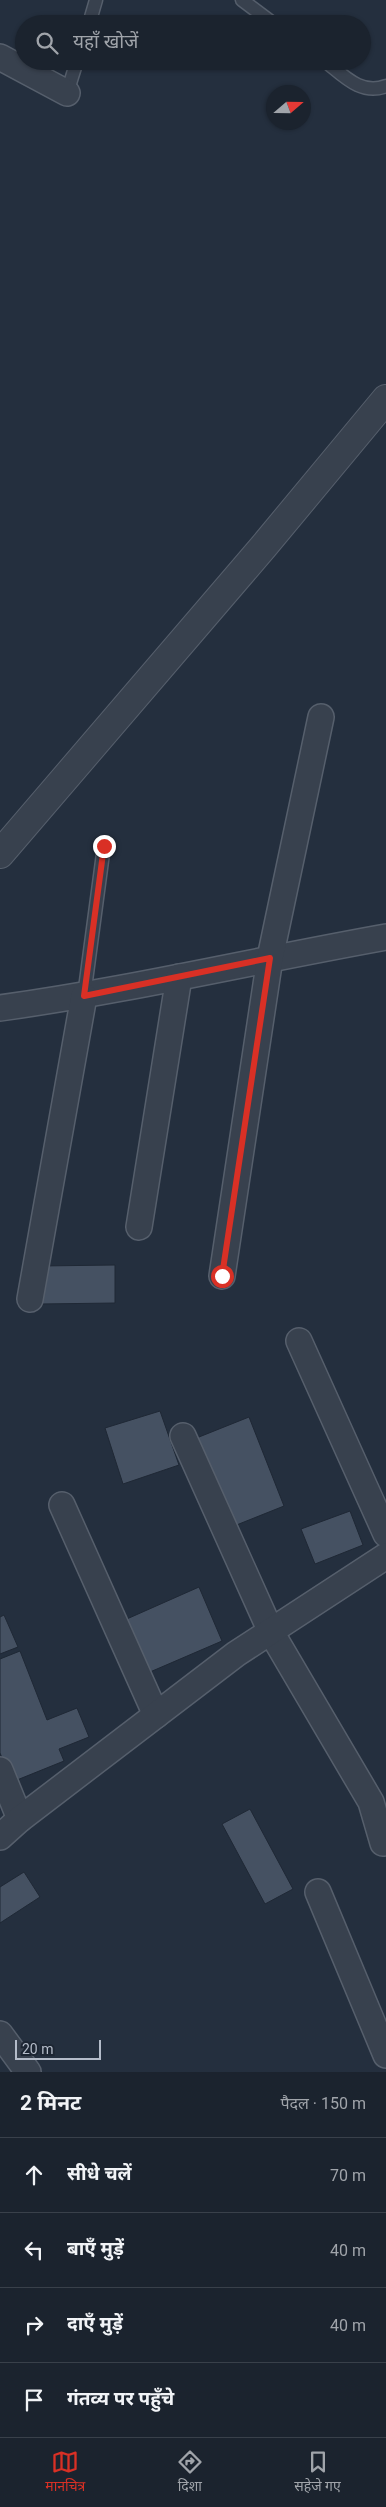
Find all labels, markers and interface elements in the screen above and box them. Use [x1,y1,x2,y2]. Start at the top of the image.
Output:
search box [15,15,371,70]
icon: search [33,29,61,57]
text: यहाँ खोजें [73,30,138,53]
north arrow [266,85,311,130]
route end [93,835,116,858]
route start [211,1265,234,1288]
scale bar [15,2037,101,2060]
text: 20 m [22,2041,54,2057]
text: 2 मिनट [20,2091,81,2115]
text: पैदल · 150 m [280,2094,366,2113]
icon: ahead [20,2161,48,2189]
text: सीधे चलें [67,2162,132,2185]
text: 70 m [330,2166,366,2185]
icon: left [20,2236,48,2264]
text: बाएँ मुड़ें [67,2237,124,2260]
text: 40 m [330,2241,366,2260]
icon: right [20,2311,48,2339]
text: दाएँ मुड़ें [67,2312,123,2335]
text: 40 m [330,2316,366,2335]
icon: arrive [20,2386,48,2414]
text: गंतव्य पर पहुँचे [67,2387,174,2410]
tab: मानचित्र [45,2448,85,2497]
tab: दिशा [176,2448,204,2497]
tab: सहेजे गए [294,2448,341,2497]

